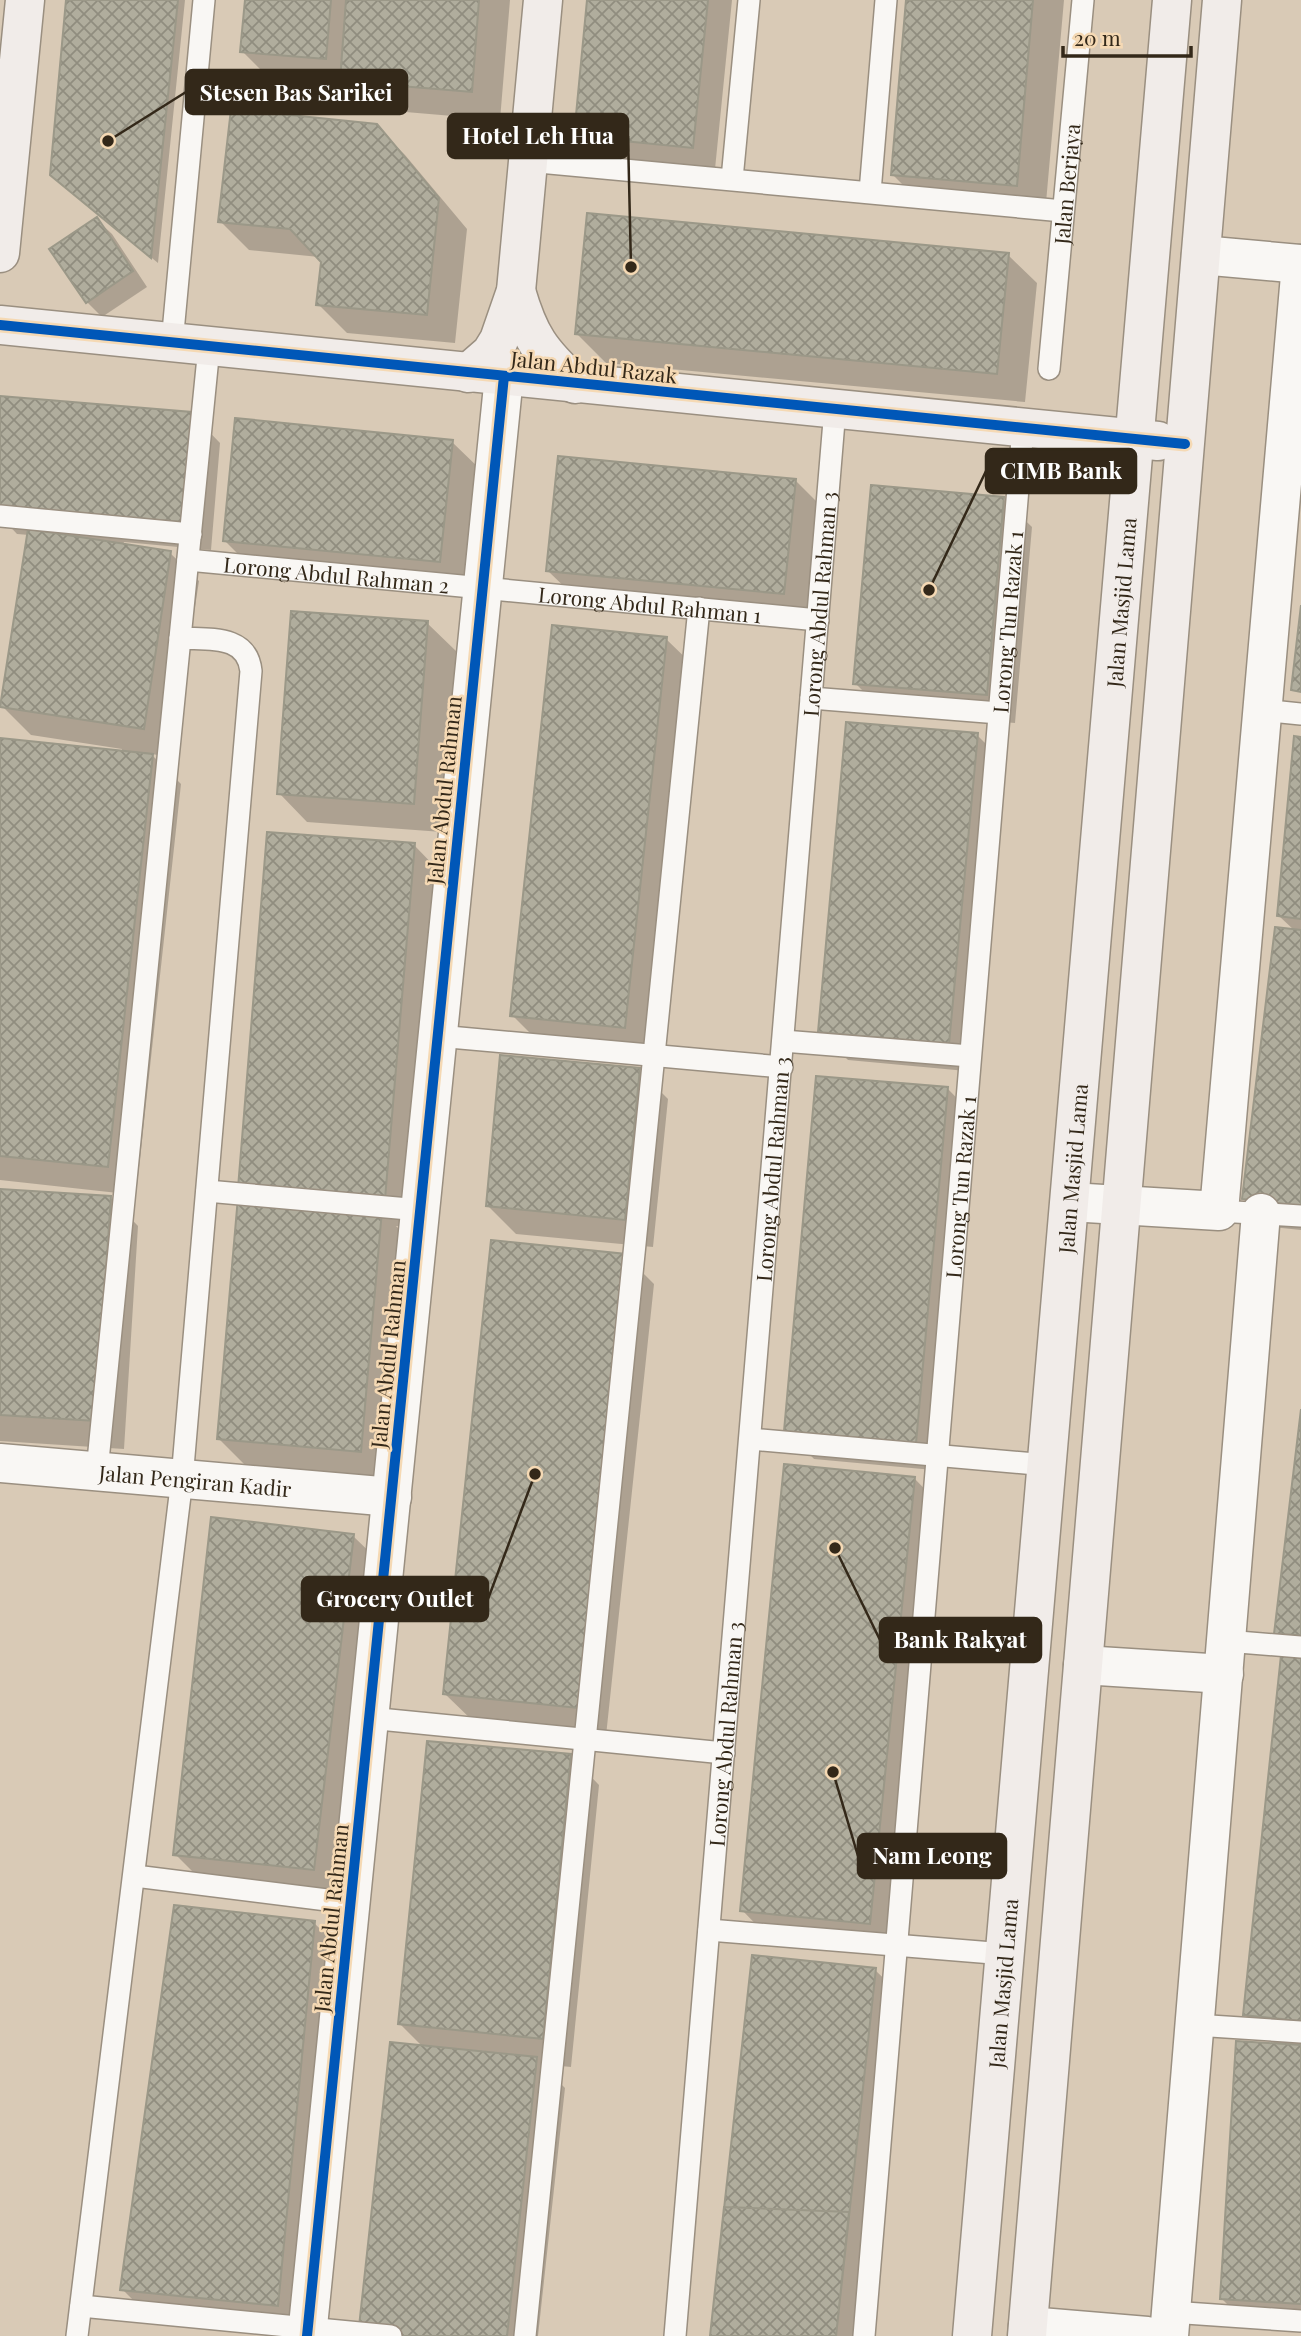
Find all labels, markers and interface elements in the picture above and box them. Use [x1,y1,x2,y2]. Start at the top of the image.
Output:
scale bar [1063,14,1191,58]
text: 20 m [1074,23,1121,51]
callout: Stesen Bas Sarikei [186,70,407,114]
text: Stesen Bas Sarikei [199,76,393,107]
callout: Hotel Leh Hua [448,114,628,158]
text: Hotel Leh Hua [462,119,614,150]
street label: Jalan Berjaya [1046,122,1086,246]
street label: Jalan Abdul Razak [508,343,679,389]
callout: CIMB Bank [986,449,1136,493]
text: CIMB Bank [1000,454,1123,485]
street label: Lorong Abdul Rahman 3 [796,490,842,718]
street label: Jalan Masjid Lama [1099,516,1142,689]
street label: Lorong Tun Razak 1 [985,529,1028,714]
street label: Lorong Abdul Rahman 2 [222,549,450,599]
street label: Lorong Abdul Rahman 1 [537,579,763,629]
street label: Jalan Abdul Rahman [419,694,467,886]
street label: Lorong Abdul Rahman 3 [749,1055,795,1283]
street label: Jalan Masjid Lama [1051,1082,1093,1255]
street label: Lorong Tun Razak 1 [938,1094,981,1279]
street label: Jalan Abdul Rahman [363,1258,411,1450]
street label: Jalan Pengiran Kadir [97,1458,293,1502]
callout: Grocery Outlet [302,1577,488,1621]
text: Grocery Outlet [316,1582,475,1613]
callout: Bank Rakyat [880,1618,1041,1662]
street label: Lorong Abdul Rahman 3 [702,1620,748,1848]
text: Bank Rakyat [893,1623,1027,1654]
street label: Jalan Abdul Rahman [306,1822,354,2014]
callout: Nam Leong [858,1834,1006,1878]
text: Nam Leong [872,1839,992,1870]
street label: Jalan Masjid Lama [981,1897,1023,2070]

